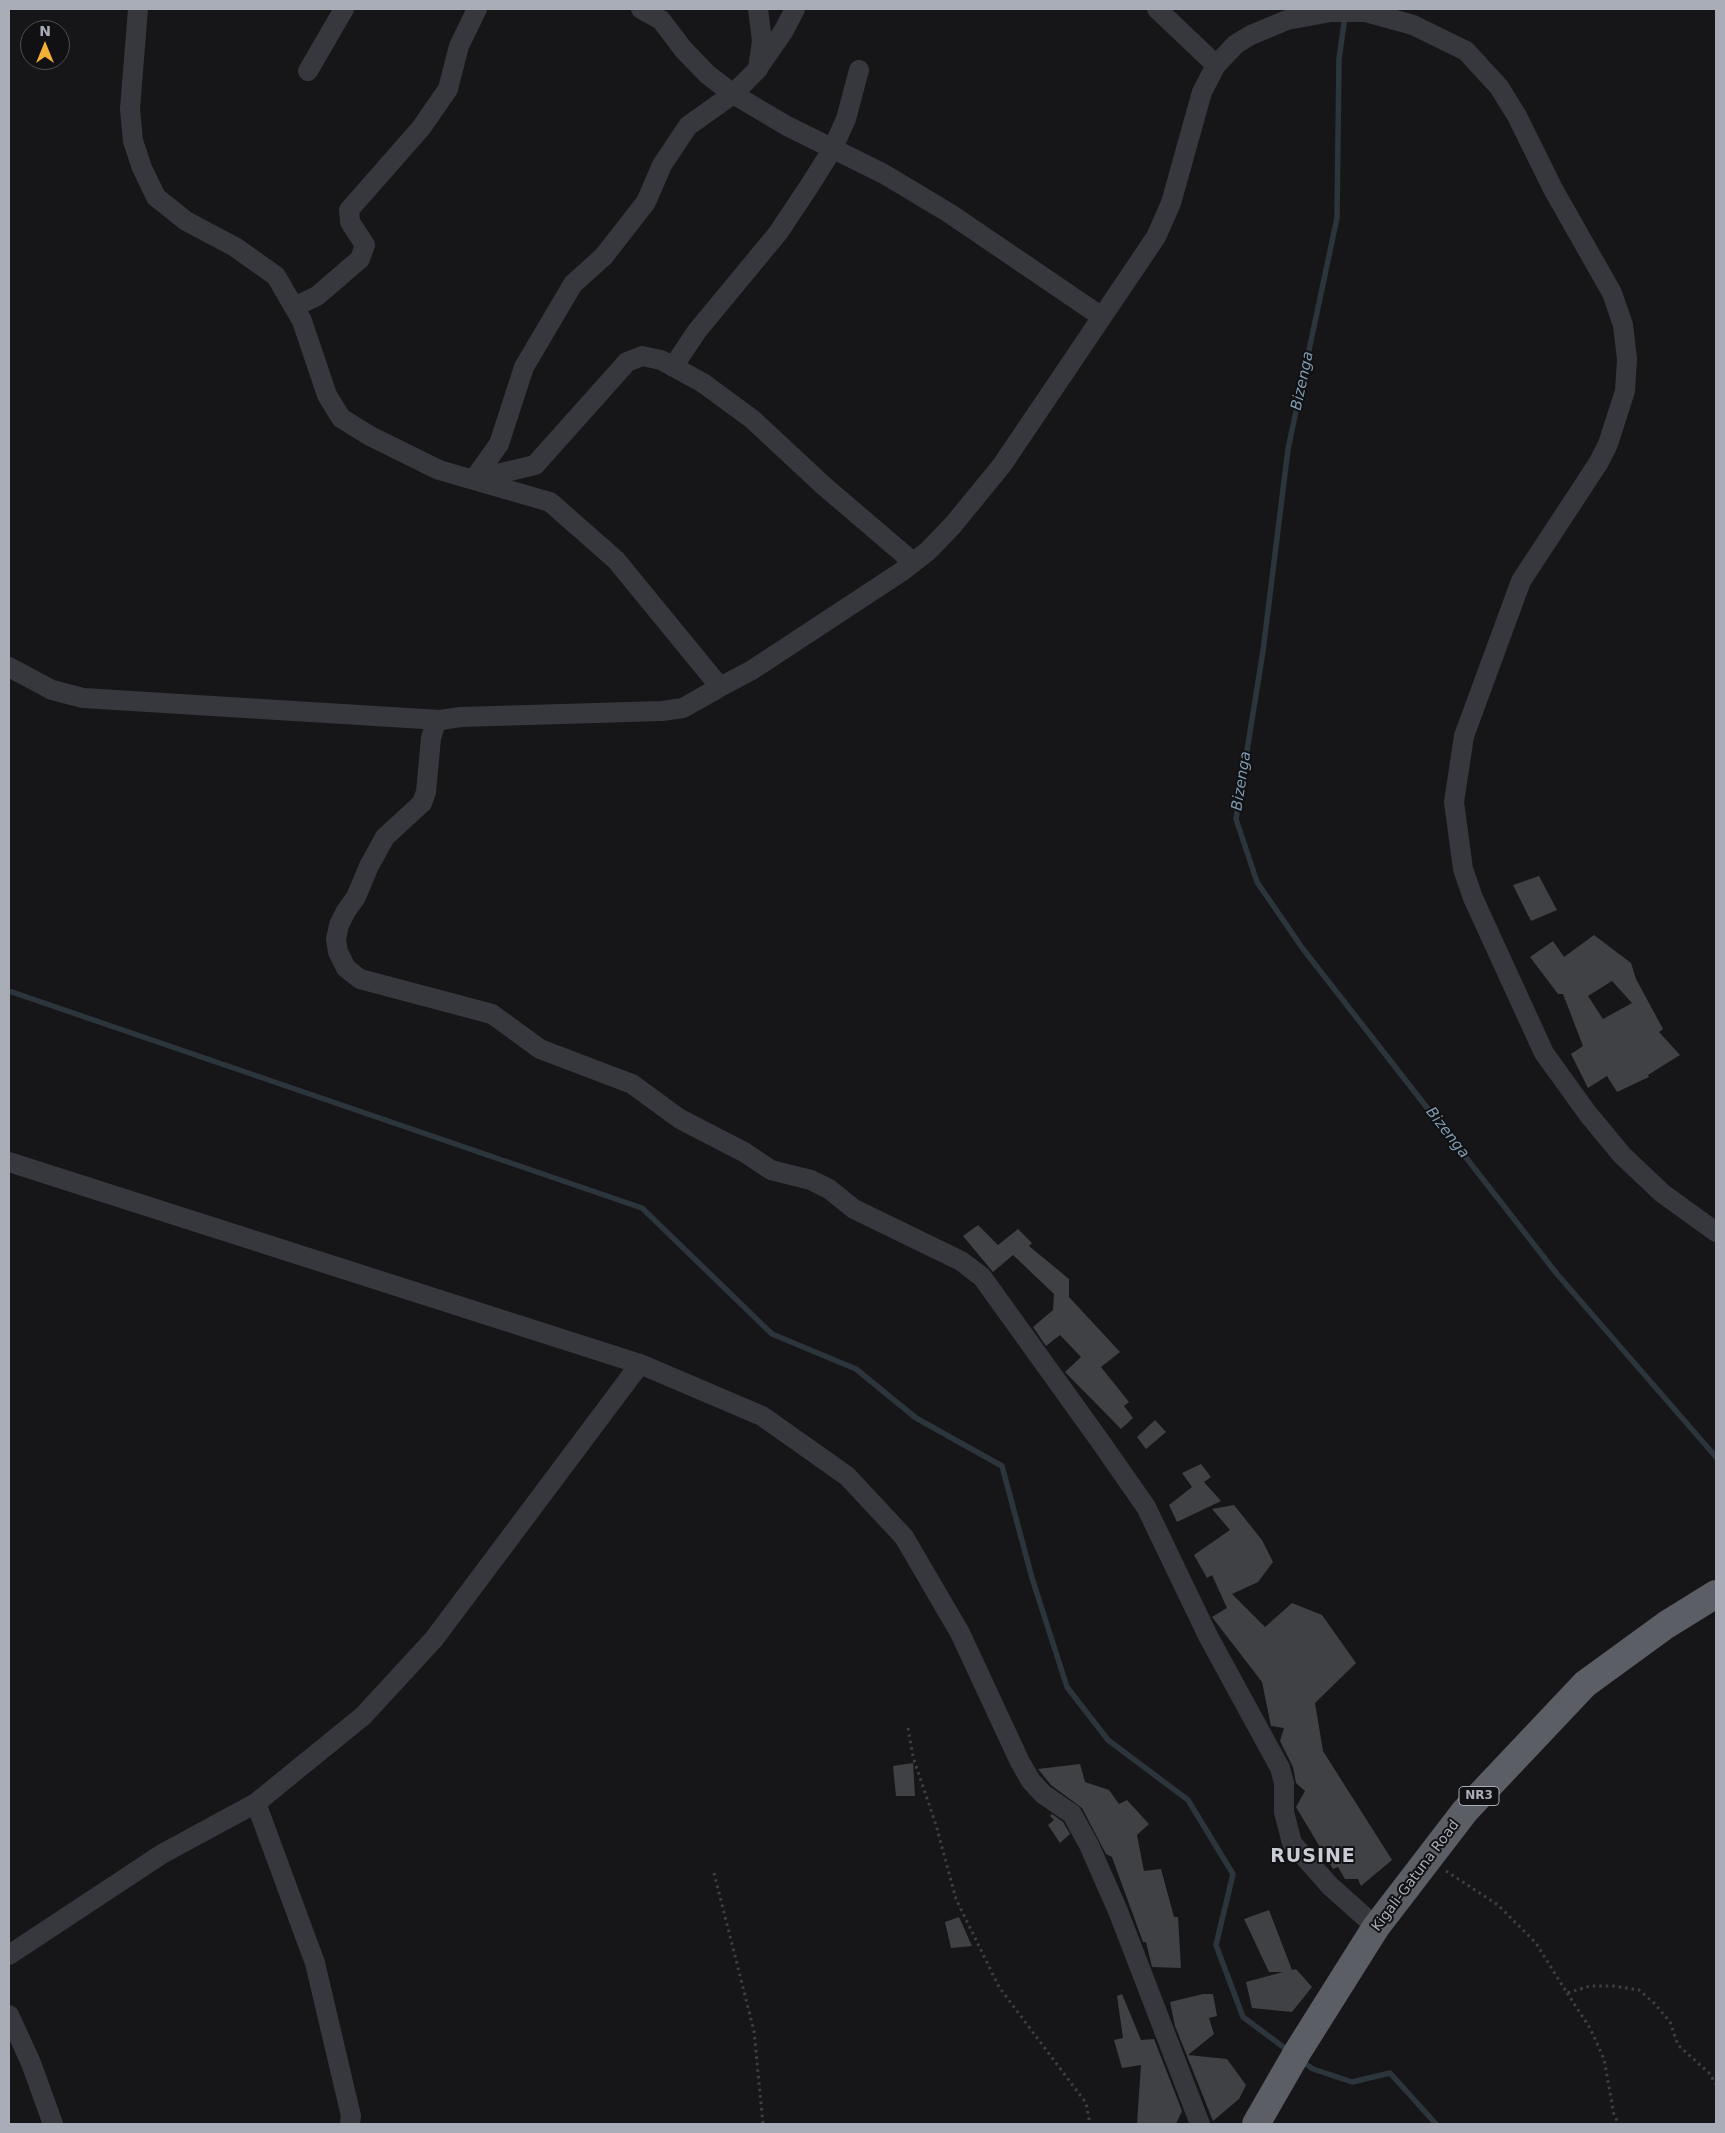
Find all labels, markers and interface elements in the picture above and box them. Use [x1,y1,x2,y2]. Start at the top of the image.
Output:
north arrow [20,20,70,70]
text: N [39,23,51,39]
water label: Bizenga [1288,350,1318,412]
water label: Bizenga [1228,750,1256,812]
water label: Bizenga [1422,1104,1472,1162]
road number: NR3 [1459,1786,1499,1805]
street label: Kigali-Gatuna Road [1369,1817,1463,1935]
district label: RUSINE [1269,1846,1357,1868]

